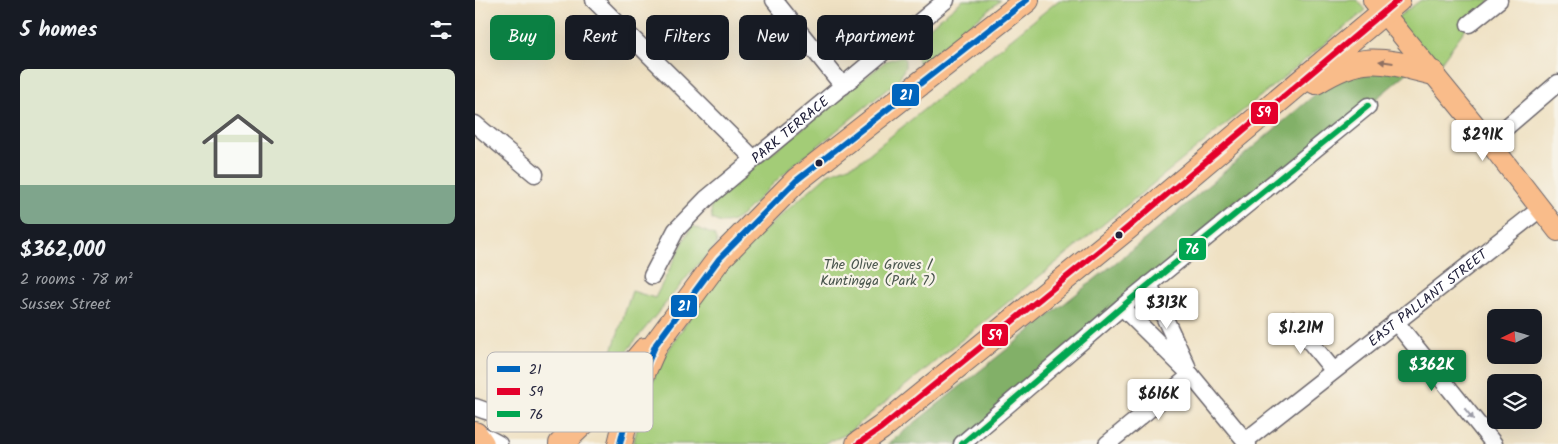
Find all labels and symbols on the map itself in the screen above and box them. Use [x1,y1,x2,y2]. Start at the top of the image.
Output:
one-way arrow [1377,58,1393,66]
line badge: 21 [891,83,920,107]
text: 21 [900,85,913,107]
street label: PARK TERRACE [747,91,835,169]
line badge: 59 [1250,101,1279,125]
text: 59 [1256,102,1271,124]
pin: $291K [1448,120,1518,162]
unlabelled marker [814,158,824,168]
unlabelled marker [1114,230,1124,240]
line badge: 76 [1178,237,1207,261]
text: 76 [1185,239,1200,261]
street label: EAST PALLANT STREET [1363,243,1494,352]
park label: The Olive Groves / Kuntingga (Park 7) [820,254,936,292]
pin: $313K [1132,288,1202,330]
line badge: 21 [670,294,698,318]
text: 21 [678,296,691,318]
north arrow [1487,309,1543,364]
pin: $1.21M [1260,312,1342,355]
line badge: 59 [981,323,1009,347]
text: 59 [987,325,1002,347]
pin: $362K [1397,350,1467,392]
legend [487,352,653,432]
text: 21 [529,359,542,381]
pin: $616K [1124,378,1194,421]
text: 59 [529,381,544,403]
text: 76 [529,404,543,426]
one-way arrow [1464,407,1475,420]

